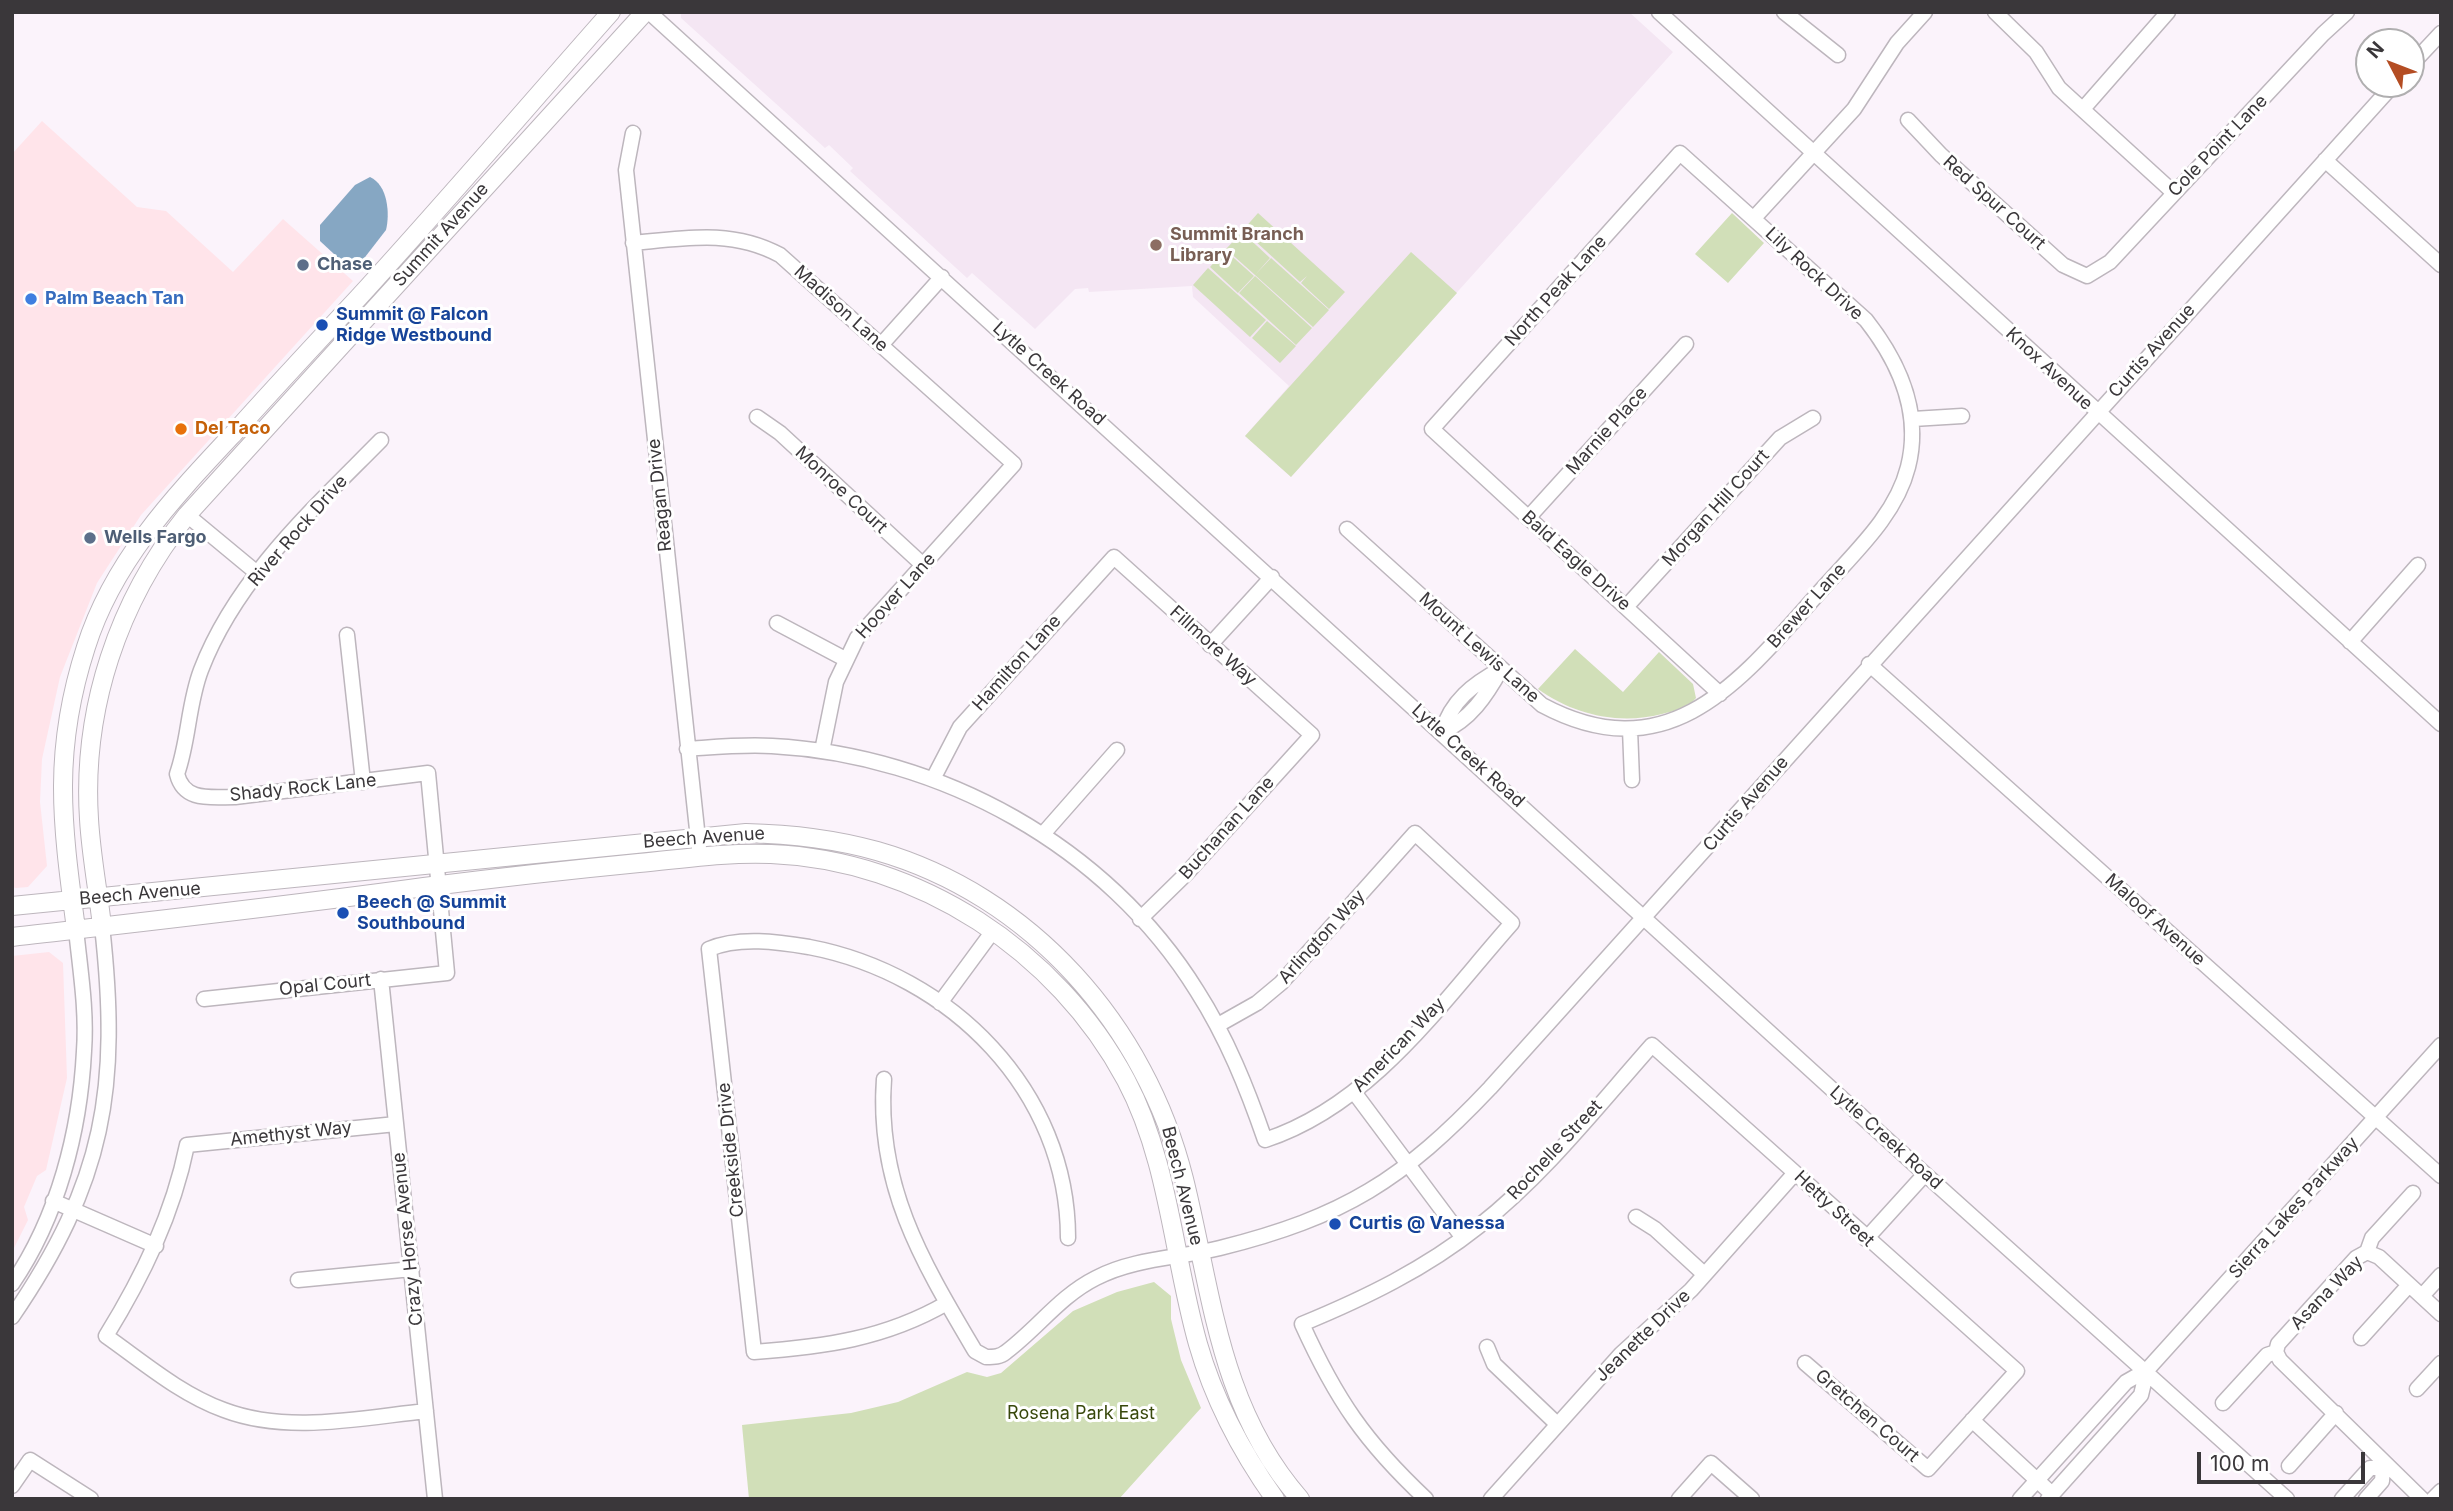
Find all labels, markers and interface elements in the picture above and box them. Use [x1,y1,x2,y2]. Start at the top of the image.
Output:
north arrow [2355,28,2425,98]
text: N [2362,37,2389,63]
street label: Cole Point Lane [2164,91,2272,201]
street label: Red Spur Court [1938,151,2050,255]
street label: Summit Avenue [389,179,493,291]
street label: Lily Rock Drive [1760,223,1868,325]
place label: Summit Branch Library [1170,224,1304,266]
street label: North Peak Lane [1501,231,1611,351]
marker: Summit Branch Library [1148,237,1164,253]
place label: Chase [317,254,373,276]
marker: Chase [295,257,311,273]
street label: Madison Lane [789,261,893,357]
place label: Palm Beach Tan [45,288,184,310]
marker: Palm Beach Tan [23,291,39,307]
street label: Curtis Avenue [2104,300,2200,402]
place label: Summit @ Falcon Ridge Westbound [336,304,492,346]
marker: Summit @ Falcon Ridge Westbound [314,317,330,333]
street label: Lytle Creek Road [988,318,1110,430]
street label: Knox Avenue [2001,323,2097,415]
street label: Marnie Place [1562,383,1652,479]
place label: Del Taco [195,418,271,440]
marker: Del Taco [173,421,189,437]
street label: Reagan Drive [643,437,677,553]
street label: Monroe Court [790,442,892,538]
street label: Morgan Hill Court [1658,445,1774,571]
street label: River Rock Drive [244,471,352,591]
street label: Bald Eagle Drive [1517,507,1635,615]
place label: Wells Fargo [104,527,207,549]
marker: Wells Fargo [82,530,98,546]
street label: Hoover Lane [852,549,940,643]
street label: Brewer Lane [1763,559,1851,653]
street label: Mount Lewis Lane [1414,588,1544,708]
street label: Fillmore Way [1165,601,1261,691]
street label: Hamilton Lane [968,610,1066,716]
street label: Lytle Creek Road [1407,700,1529,812]
street label: Curtis Avenue [1699,752,1793,856]
street label: Shady Rock Lane [229,770,377,806]
street label: Buchanan Lane [1175,772,1279,884]
street label: Beech Avenue [642,823,766,853]
street label: Maloof Avenue [2100,869,2210,971]
street label: Beech Avenue [78,878,202,910]
street label: Arlington Way [1274,886,1370,988]
place label: Beech @ Summit Southbound [357,892,506,934]
marker: Beech @ Summit Southbound [335,905,351,921]
street label: Opal Court [278,969,372,1001]
street label: American Way [1348,993,1450,1097]
street label: Creekside Drive [713,1081,749,1219]
street label: Lytle Creek Road [1825,1082,1947,1194]
street label: Rochelle Street [1503,1096,1607,1204]
street label: Amethyst Way [229,1117,353,1151]
street label: Beech Avenue [1157,1124,1207,1248]
street label: Sierra Lakes Parkway [2225,1133,2363,1283]
street label: Crazy Horse Avenue [388,1151,428,1327]
street label: Hetty Street [1790,1166,1878,1252]
place label: Curtis @ Vanessa [1349,1213,1505,1235]
marker: Curtis @ Vanessa [1327,1216,1343,1232]
street label: Asana Way [2286,1251,2368,1335]
street label: Jeanette Drive [1591,1285,1695,1387]
street label: Gretchen Court [1811,1365,1923,1467]
park label: Rosena Park East [1007,1403,1155,1425]
scale bar [2201,1438,2369,1482]
text: 100 m [2210,1451,2269,1476]

